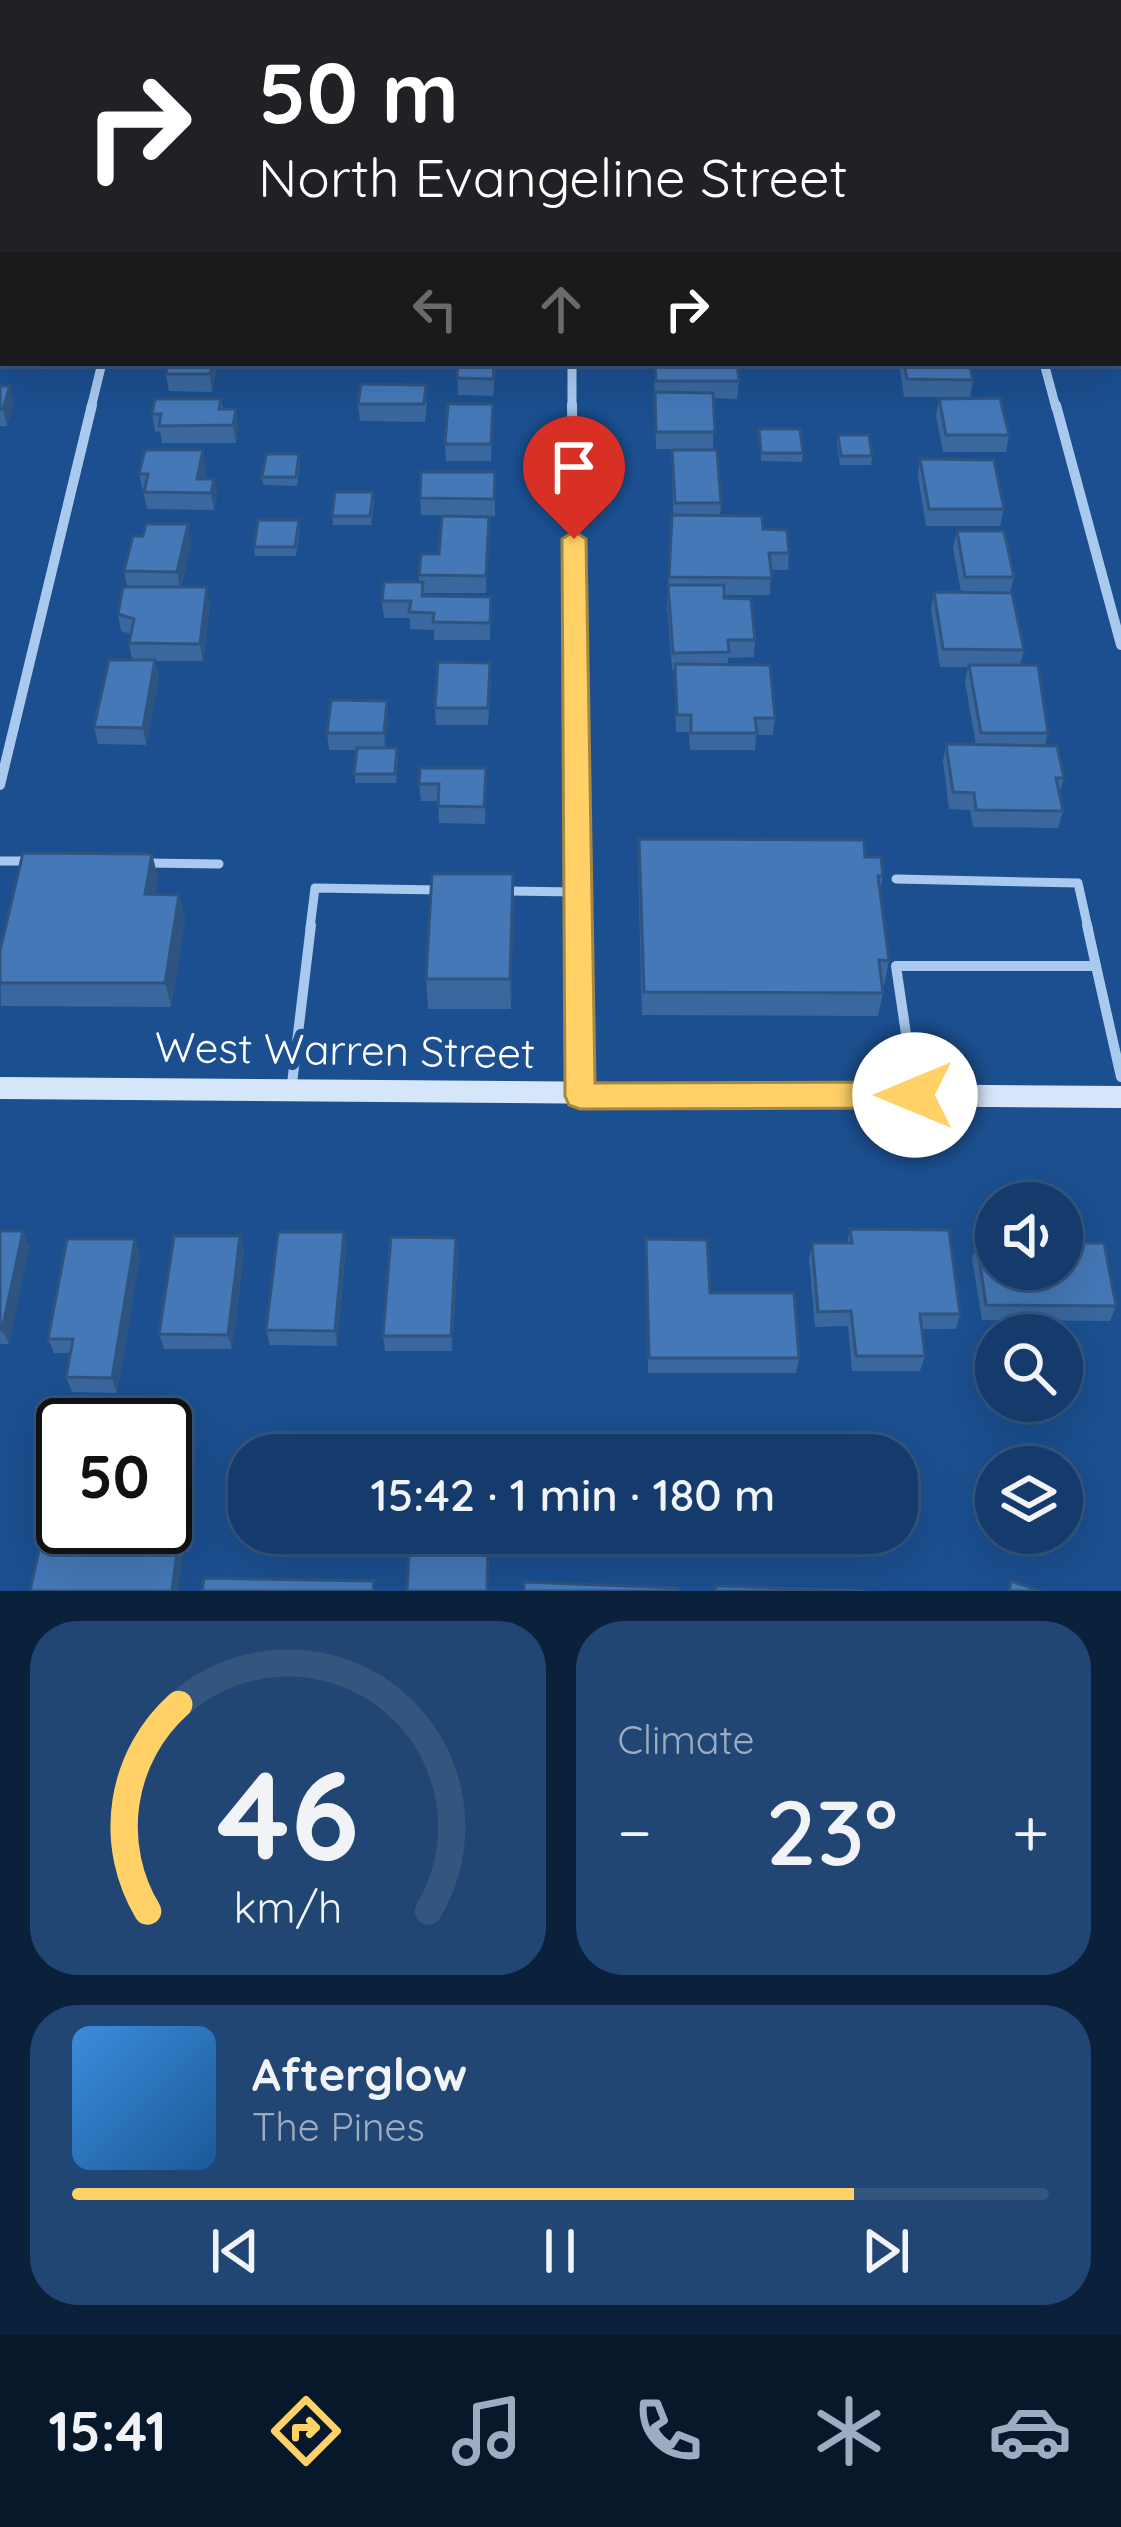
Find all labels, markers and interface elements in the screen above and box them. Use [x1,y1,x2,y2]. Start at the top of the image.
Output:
text: 50 m [258,39,459,144]
icon: right [60,48,216,204]
text: North Evangeline Street [258,143,848,211]
icon: left [402,276,468,342]
icon: ahead [528,276,594,342]
icon: right [654,276,720,342]
pin [523,416,625,539]
icon: arrive [541,434,607,500]
street label: West Warren Street [154,1020,536,1079]
position arrow [852,1032,978,1158]
map controls [975,1182,1083,1554]
button: sound [975,1182,1083,1290]
button: search [975,1314,1083,1422]
speed limit sign: 50 [36,1398,192,1554]
button: layers [975,1446,1083,1554]
text: 15:42 · 1 min · 180 m [371,1466,775,1522]
text: Climate [618,1715,755,1764]
text: 46 [217,1735,359,1891]
text: 23° [766,1775,898,1888]
text: − [618,1790,652,1873]
text: + [1012,1790,1049,1873]
text: km/h [233,1880,342,1934]
text: Afterglow [252,2046,467,2102]
text: The Pines [252,2102,425,2151]
icon: previous [202,2218,268,2284]
icon: pause [527,2218,593,2284]
icon: next [853,2218,919,2284]
icon: directions [264,2389,348,2473]
icon: music [445,2389,529,2473]
icon: phone [626,2389,710,2473]
icon: climate [807,2389,891,2473]
icon: car [988,2389,1072,2473]
text: 15:41 [49,2397,167,2465]

